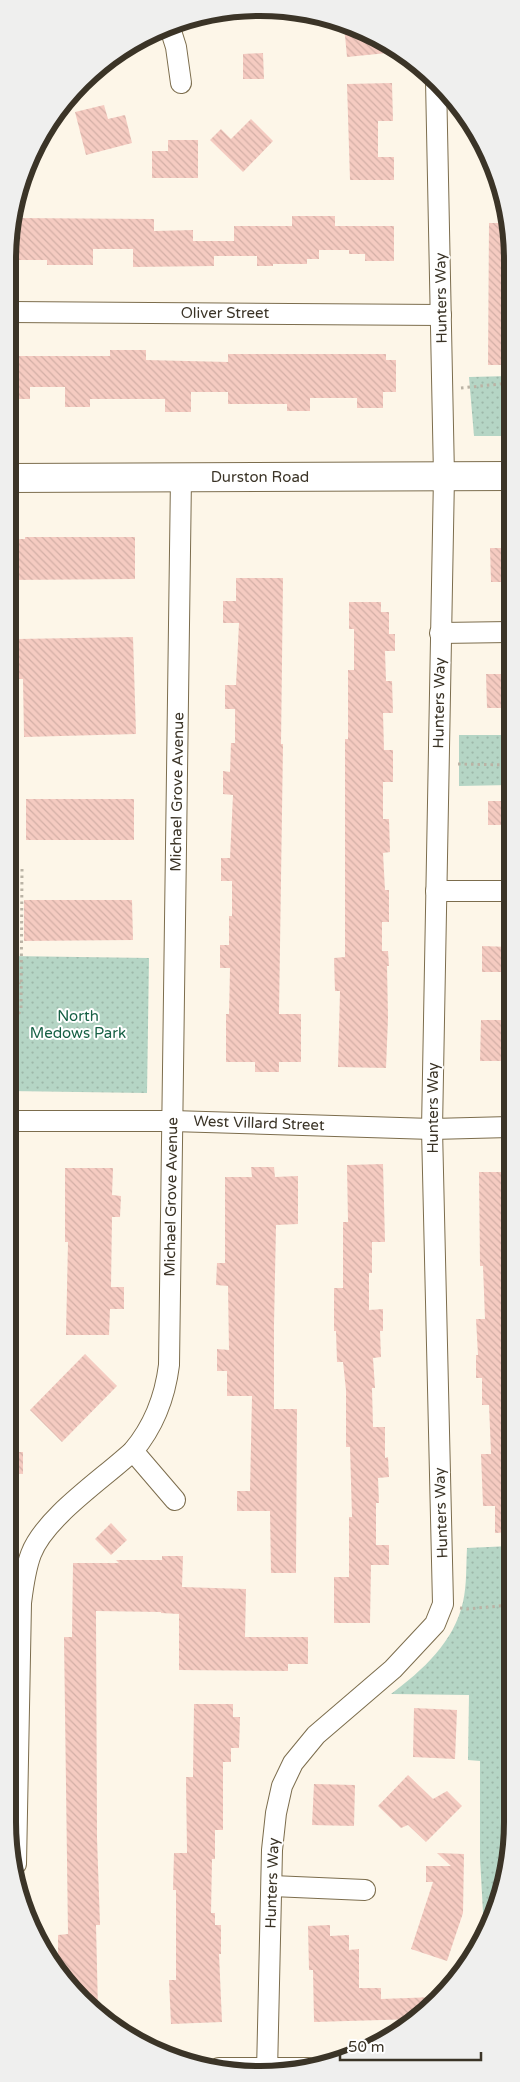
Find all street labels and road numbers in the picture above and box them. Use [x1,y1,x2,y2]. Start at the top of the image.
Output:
street label: Hunters Way [431,252,451,344]
street label: Oliver Street [181,304,269,322]
street label: Durston Road [211,468,309,486]
street label: Hunters Way [429,657,449,749]
street label: Michael Grove Avenue [167,712,187,872]
street label: Hunters Way [424,1062,442,1154]
street label: West Villard Street [193,1112,325,1134]
street label: Michael Grove Avenue [161,1117,181,1277]
street label: Hunters Way [430,1467,452,1559]
street label: Hunters Way [261,1837,283,1929]

